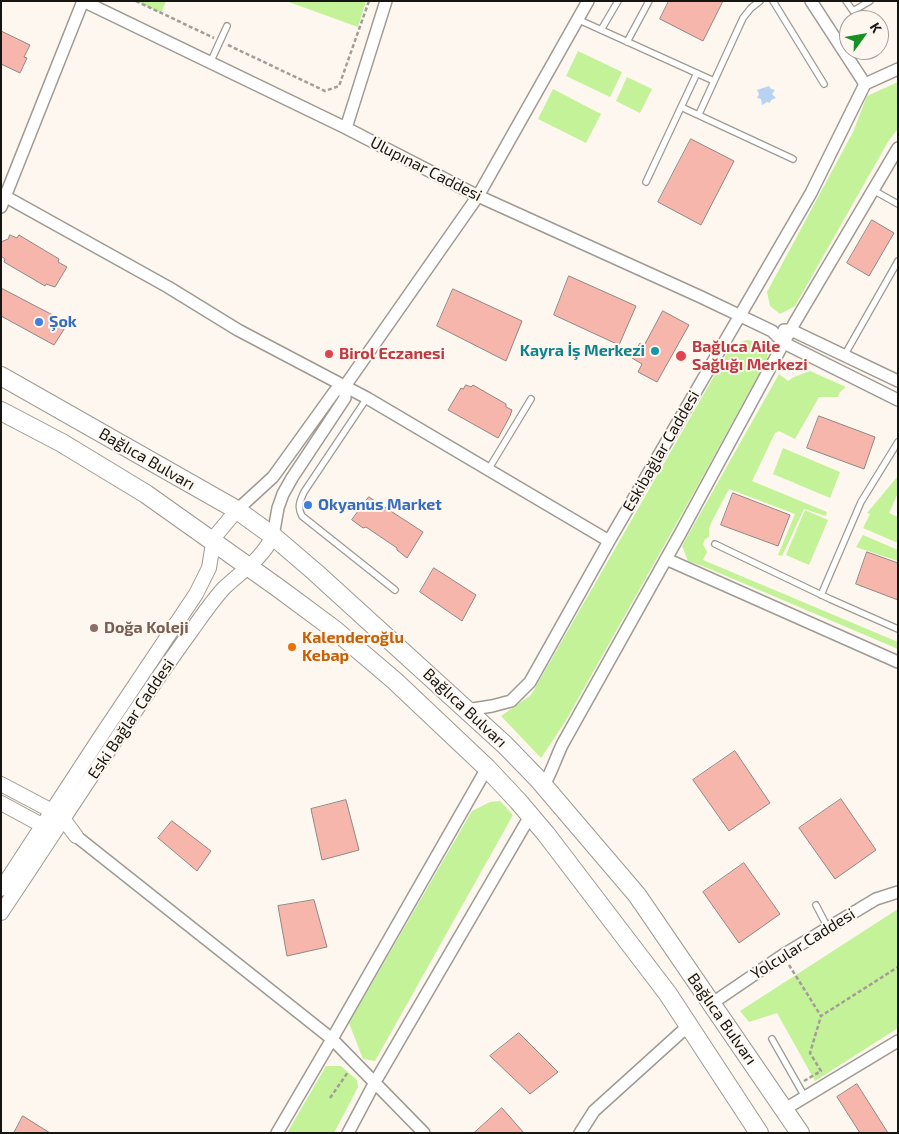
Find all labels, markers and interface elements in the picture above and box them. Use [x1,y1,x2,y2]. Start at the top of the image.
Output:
north arrow [839,10,889,60]
text: K [867,19,886,36]
street label: Ulupınar Caddesi [367,133,485,205]
place label: Şok [49,312,77,332]
marker: Şok [33,316,45,328]
place label: Bağlıca Aile Sağlığı Merkezi [692,337,808,375]
place label: Kayra İş Merkezi [520,341,645,361]
place label: Birol Eczanesi [339,344,445,364]
marker: Kayra İş Merkezi [649,345,661,357]
marker: Birol Eczanesi [323,348,335,360]
marker: Bağlıca Aile Sağlığı Merkezi [674,349,688,363]
street label: Eskibağlar Caddesi [619,387,703,515]
street label: Bağlıca Bulvarı [96,424,198,494]
place label: Okyanus Market [318,495,442,515]
marker: Okyanus Market [302,499,314,511]
place label: Doğa Koleji [104,618,189,638]
marker: Doğa Koleji [88,622,100,634]
place label: Kalenderoğlu Kebap [302,628,404,666]
marker: Kalenderoğlu Kebap [286,641,298,653]
street label: Eski Bağlar Caddesi [84,655,178,783]
street label: Bağlıca Bulvarı [419,664,511,752]
street label: Yolcular Caddesi [747,904,859,984]
street label: Bağlıca Bulvarı [683,969,761,1069]

